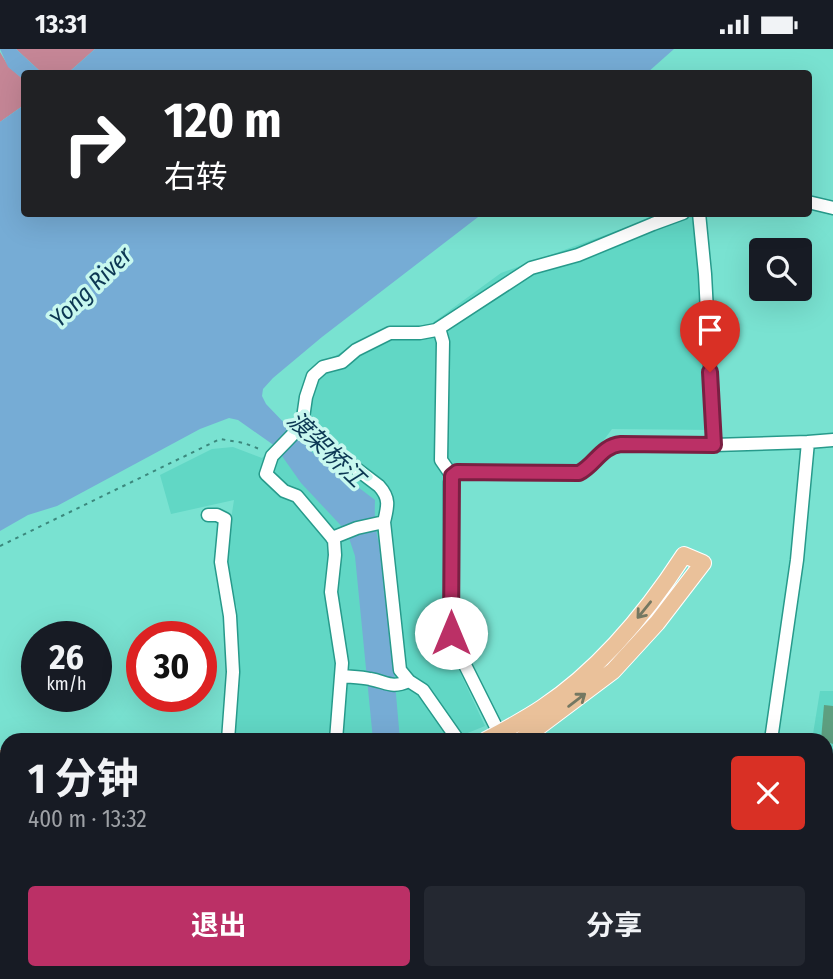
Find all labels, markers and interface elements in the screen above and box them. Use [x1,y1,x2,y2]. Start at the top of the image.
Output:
text: 13:31 [35,9,87,40]
text: 120 m [164,91,282,150]
icon: right [49,98,140,189]
text: 右转 [164,158,228,196]
map controls [749,238,812,301]
button: search [749,238,812,301]
water label: Yong River [44,241,138,333]
pin [680,300,740,372]
icon: arrive [691,311,729,349]
water label: 渡架桥江 [282,406,372,494]
position arrow [414,596,488,670]
one-way arrow [636,601,652,619]
speed limit sign: 30 [126,621,217,712]
text: 26 [49,636,84,678]
text: km/h [46,673,87,695]
one-way arrow [567,693,585,708]
text: 1 分钟 [28,754,139,804]
button: close [731,756,805,830]
text: 400 m · 13:32 [28,805,147,833]
button: 退出 [28,886,410,966]
button: 分享 [424,886,805,966]

